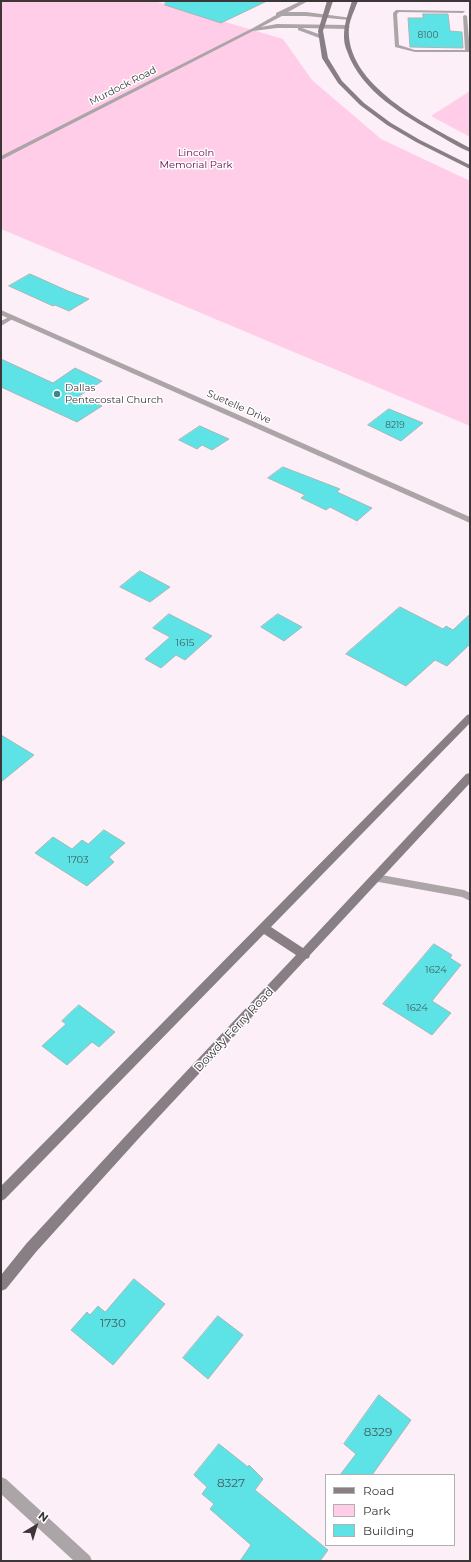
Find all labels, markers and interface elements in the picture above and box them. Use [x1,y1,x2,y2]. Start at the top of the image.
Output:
house number: 8100 [418,30,438,40]
street label: Murdock Road [88,64,158,108]
park label: Lincoln Memorial Park [159,147,233,170]
place label: Dallas Pentecostal Church [65,382,163,406]
street label: Suetelle Drive [205,387,273,427]
marker: Dallas Pentecostal Church [52,389,62,399]
house number: 8219 [385,420,405,430]
house number: 1615 [176,637,194,649]
house number: 1703 [67,854,89,866]
house number: 1624 [425,964,447,976]
street label: Dowdy Ferry Road [191,985,277,1075]
house number: 1624 [406,1002,428,1014]
house number: 1730 [100,1316,126,1330]
house number: 8329 [364,1425,392,1439]
legend [325,1474,455,1546]
house number: 8327 [217,1476,245,1490]
text: Road [363,1483,394,1498]
text: Park [363,1503,390,1518]
north arrow [16,1506,56,1546]
text: N [36,1508,51,1525]
text: Building [363,1523,414,1538]

